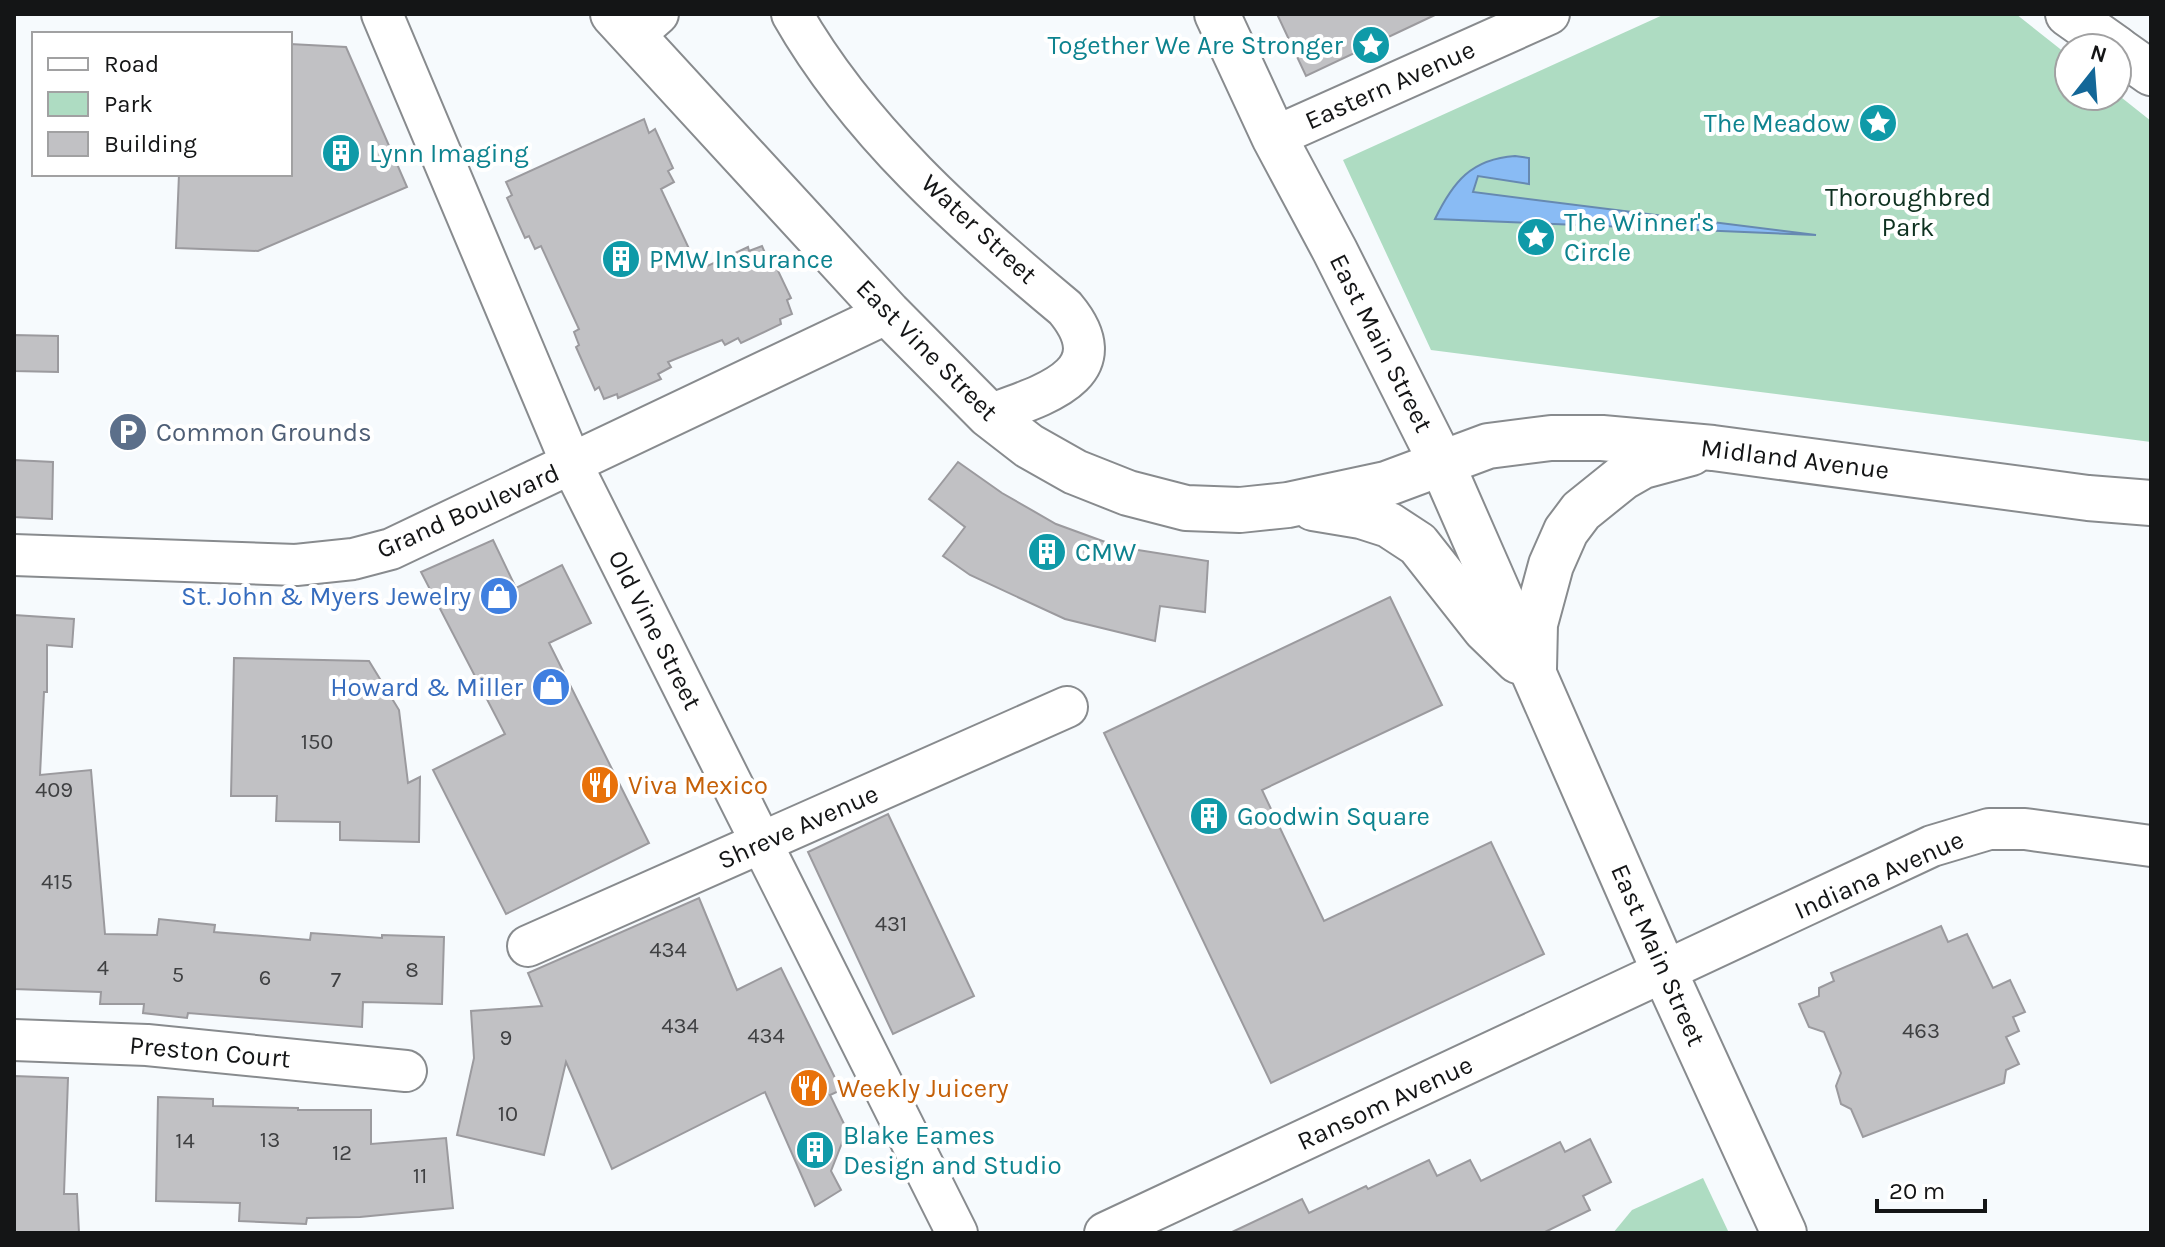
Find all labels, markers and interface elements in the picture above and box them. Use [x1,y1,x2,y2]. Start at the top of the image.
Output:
place icon: Together We Are Stronger [1350,24,1392,66]
place label: Together We Are Stronger [1047,30,1344,61]
legend [32,32,292,176]
north arrow [2053,32,2133,112]
street label: Eastern Avenue [1300,34,1480,136]
text: N [2087,39,2110,69]
text: Road [104,50,159,78]
text: Park [104,90,153,118]
place icon: The Meadow [1857,102,1899,144]
place label: The Meadow [1704,108,1850,139]
text: Building [104,130,197,158]
building icon: Lynn Imaging [320,132,362,174]
place label: Lynn Imaging [369,138,529,169]
street label: Water Street [915,168,1043,291]
park label: Thoroughbred Park [1825,182,1991,243]
place label: The Winner's Circle [1564,207,1715,268]
place icon: The Winner's Circle [1515,216,1557,258]
building icon: PMW Insurance [600,238,642,280]
place label: PMW Insurance [649,244,833,275]
street label: East Main Street [1323,249,1439,437]
street label: East Vine Street [850,273,1004,427]
parking icon: Common Grounds [107,411,149,453]
place label: Common Grounds [156,417,372,448]
street label: Midland Avenue [1699,432,1891,486]
street label: Grand Boulevard [372,457,564,565]
building icon: CMW [1026,531,1068,573]
place label: CMW [1075,537,1136,568]
street label: Old Vine Street [602,545,709,715]
shop icon: St. John & Myers Jewelry [478,575,520,617]
place label: St. John & Myers Jewelry [181,581,471,612]
shop icon: Howard & Miller [530,666,572,708]
place label: Howard & Miller [330,672,524,703]
house number: 150 [301,729,333,755]
restaurant icon: Viva Mexico [579,764,621,806]
place label: Viva Mexico [628,770,768,801]
house number: 409 [35,777,73,803]
street label: Shreve Avenue [713,778,883,876]
building icon: Goodwin Square [1188,795,1230,837]
place label: Goodwin Square [1237,801,1430,832]
street label: Indiana Avenue [1789,824,1969,926]
street label: East Main Street [1604,859,1712,1051]
house number: 415 [41,869,73,895]
house number: 431 [875,911,907,937]
house number: 434 [649,937,687,963]
house number: 4 [97,955,109,981]
house number: 8 [405,957,419,983]
house number: 5 [172,962,184,988]
house number: 6 [259,965,271,991]
house number: 7 [331,967,341,993]
house number: 434 [661,1013,699,1039]
house number: 463 [1902,1018,1940,1044]
house number: 434 [747,1023,785,1049]
house number: 9 [500,1025,512,1051]
street label: Preston Court [128,1030,292,1075]
street label: Ransom Avenue [1292,1049,1478,1157]
restaurant icon: Weekly Juicery [788,1067,830,1109]
place label: Weekly Juicery [837,1073,1009,1104]
house number: 10 [498,1101,518,1127]
place label: Blake Eames Design and Studio [843,1120,1062,1181]
house number: 13 [260,1127,280,1153]
house number: 14 [175,1128,195,1154]
building icon: Blake Eames Design and Studio [794,1129,836,1171]
house number: 12 [332,1140,352,1166]
house number: 11 [413,1163,427,1189]
scale bar [1877,1163,1985,1213]
text: 20 m [1889,1177,1945,1205]

